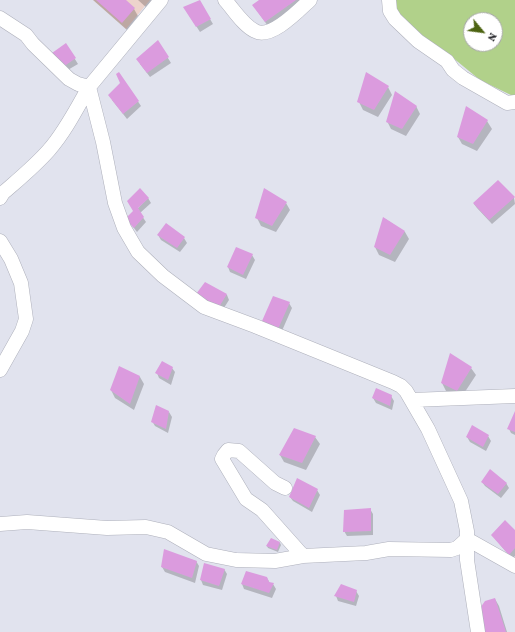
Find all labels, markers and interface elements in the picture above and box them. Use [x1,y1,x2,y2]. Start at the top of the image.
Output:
north arrow [463,12,503,52]
text: N [486,31,500,44]

